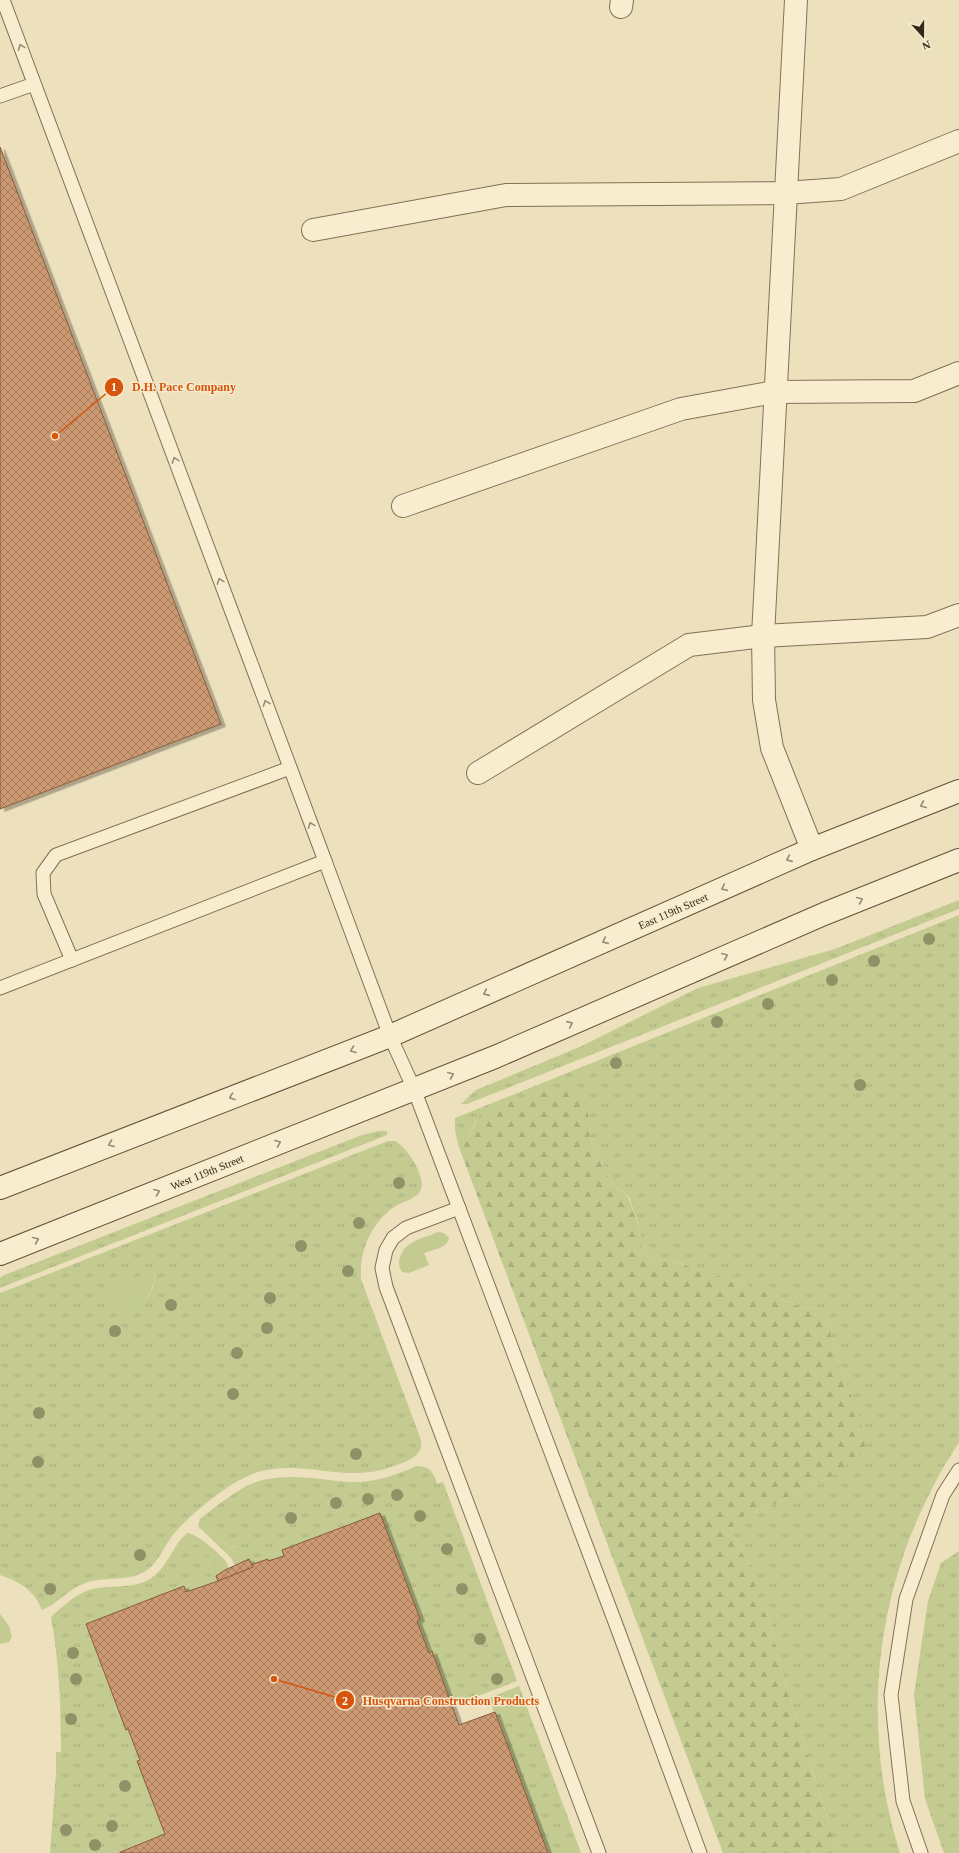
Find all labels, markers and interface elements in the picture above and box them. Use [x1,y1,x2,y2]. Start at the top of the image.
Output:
north arrow [903,16,943,56]
text: N [921,38,932,52]
one-way arrow [17,44,25,51]
callout: D.H. Pace Company [104,375,244,399]
text: 1 [111,380,117,394]
text: D.H. Pace Company [132,380,236,394]
one-way arrow [171,456,179,463]
one-way arrow [217,578,225,585]
one-way arrow [262,700,270,707]
one-way arrow [919,801,926,809]
one-way arrow [308,822,316,829]
one-way arrow [786,855,793,863]
one-way arrow [721,883,729,891]
street label: East 119th Street [636,890,710,932]
one-way arrow [856,896,863,904]
one-way arrow [602,936,609,944]
one-way arrow [721,953,729,961]
one-way arrow [483,988,491,996]
one-way arrow [566,1021,574,1029]
one-way arrow [350,1045,357,1053]
one-way arrow [447,1071,454,1079]
one-way arrow [229,1093,236,1101]
one-way arrow [108,1140,115,1148]
one-way arrow [274,1140,281,1148]
street label: West 119th Street [169,1152,245,1192]
one-way arrow [153,1188,160,1196]
one-way arrow [33,1236,40,1244]
callout: Husqvarna Construction Products [335,1688,547,1712]
text: 2 [342,1694,348,1708]
text: Husqvarna Construction Products [363,1694,540,1708]

